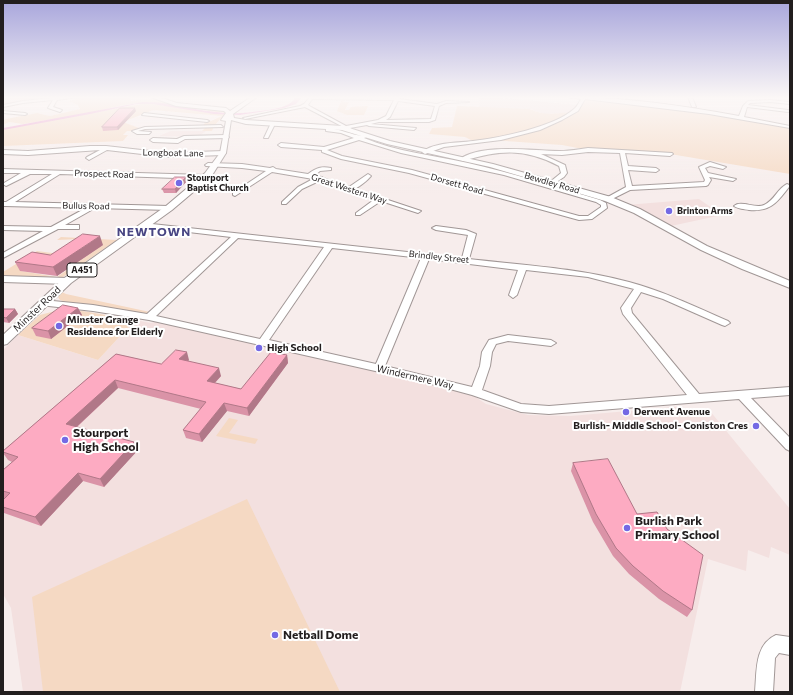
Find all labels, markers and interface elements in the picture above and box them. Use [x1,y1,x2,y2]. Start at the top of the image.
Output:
street label: Longboat Lane [142,147,204,159]
street label: Prospect Road [74,168,134,180]
street label: Bewdley Road [523,170,581,196]
street label: Dorsett Road [429,171,485,197]
street label: Great Western Way [310,172,388,206]
place label: Stourport Baptist Church [187,173,249,194]
marker: Stourport Baptist Church [174,178,184,188]
street label: Bullus Road [62,200,110,212]
marker: Brinton Arms [664,206,674,216]
place label: Brinton Arms [677,206,733,216]
district label: NEWTOWN [117,225,191,239]
street label: Brindley Street [408,248,470,266]
road number: A451 [67,263,97,277]
street label: Minster Road [11,284,63,334]
place label: Minster Grange Residence for Elderly [67,314,163,338]
marker: Minster Grange Residence for Elderly [54,321,64,331]
place label: High School [267,342,322,354]
marker: High School [254,343,264,353]
street label: Windermere Way [375,362,455,392]
place label: Derwent Avenue [634,406,710,418]
marker: Derwent Avenue [621,407,631,417]
place label: Burlish- Middle School- Coniston Cres [573,420,748,432]
marker: Burlish- Middle School- Coniston Cres [751,421,761,431]
place label: Stourport High School [73,426,139,454]
marker: Stourport High School [60,435,70,445]
place label: Burlish Park Primary School [635,514,719,542]
marker: Burlish Park Primary School [622,523,632,533]
place label: Netball Dome [283,628,358,642]
marker: Netball Dome [270,630,280,640]

